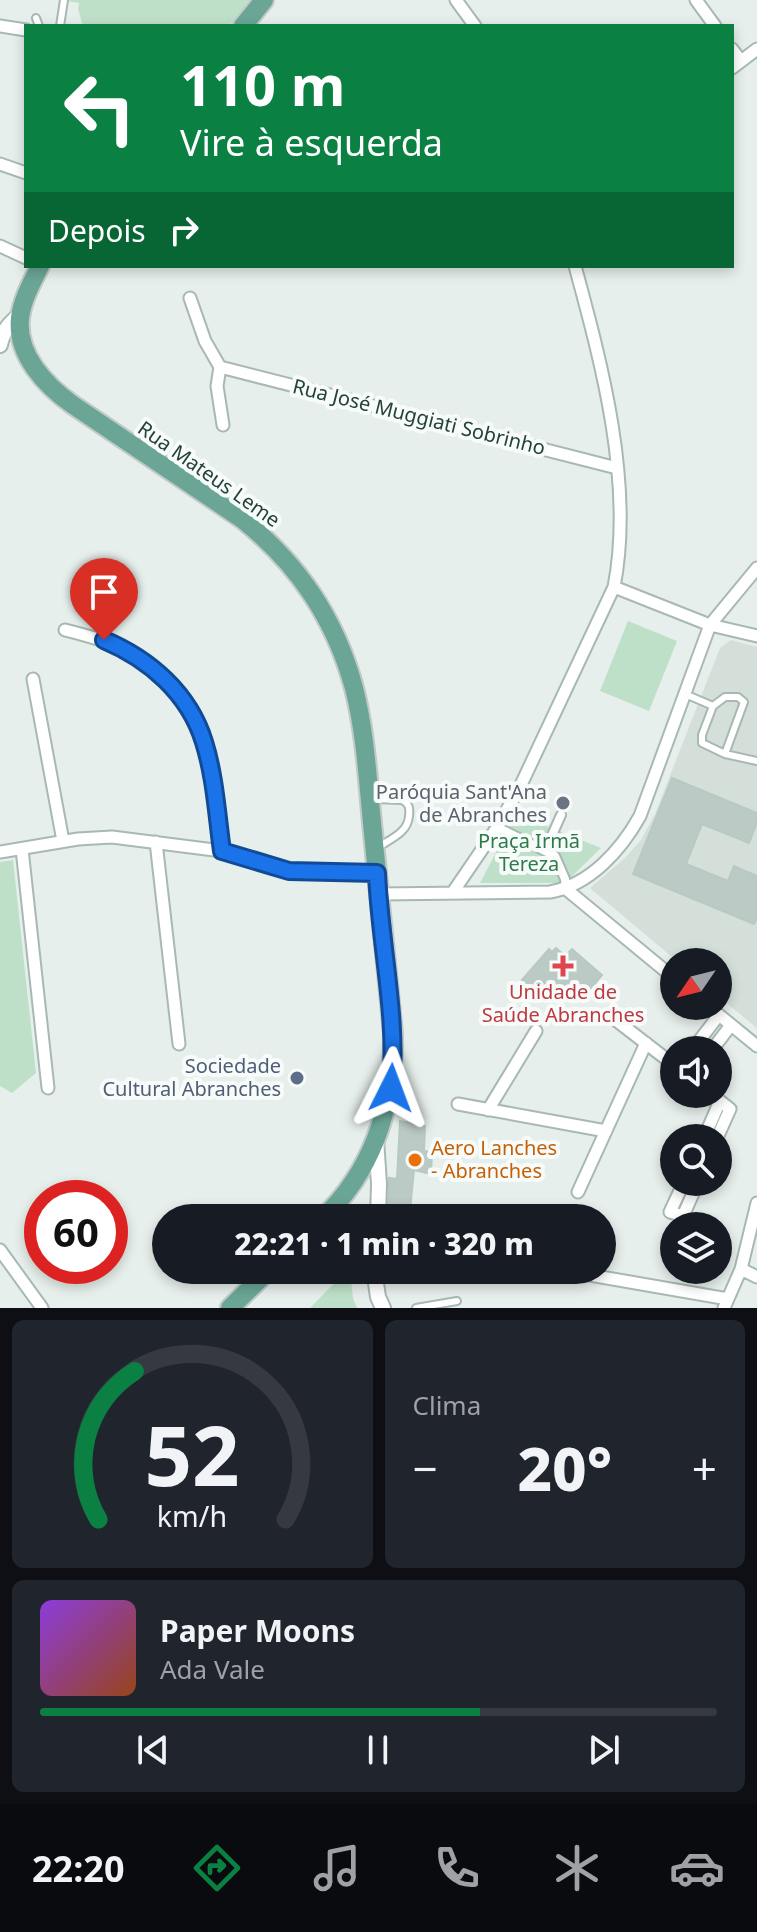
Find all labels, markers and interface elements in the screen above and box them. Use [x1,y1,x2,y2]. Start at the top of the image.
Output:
text: 110 m [180,46,345,122]
icon: left [48,56,152,160]
text: Vire à esquerda [180,118,443,167]
icon: right [162,208,206,252]
text: Depois [48,210,146,251]
street label: Rua José Muggiati Sobrinho [290,372,548,461]
street label: Rua Mateus Leme [133,414,286,533]
pin [70,558,138,640]
icon: arrive [82,570,126,614]
place label: Paróquia Sant'Ana de Abranches [376,778,547,828]
marker: Paróquia Sant'Ana de Abranches [554,794,572,812]
park label: Praça Irmã Tereza [478,827,580,877]
north arrow [660,948,732,1020]
map controls [660,948,732,1284]
marker: Unidade de Saúde Abranches [552,955,574,977]
place label: Unidade de Saúde Abranches [482,978,644,1028]
button: sound [660,1036,732,1108]
position arrow [349,1046,433,1130]
place label: Sociedade Cultural Abranches [102,1052,281,1102]
marker: Sociedade Cultural Abranches [288,1069,306,1087]
button: search [660,1124,732,1196]
place label: Aero Lanches - Abranches [431,1134,557,1184]
marker: Aero Lanches - Abranches [406,1151,424,1169]
speed limit sign: 60 [24,1180,128,1284]
button: layers [660,1212,732,1284]
text: 22:21 · 1 min · 320 m [234,1223,534,1264]
text: Clima [413,1387,481,1423]
text: 52 [145,1397,240,1510]
text: 20° [517,1427,612,1509]
text: − [413,1438,438,1498]
text: + [692,1438,717,1498]
text: km/h [157,1496,227,1535]
text: Paper Moons [160,1610,355,1651]
text: Ada Vale [160,1651,265,1687]
icon: previous [131,1728,175,1772]
icon: pause [356,1728,400,1772]
icon: next [582,1728,626,1772]
icon: directions [189,1840,245,1896]
icon: music [309,1840,365,1896]
icon: phone [429,1840,485,1896]
icon: climate [549,1840,605,1896]
icon: car [669,1840,725,1896]
text: 22:20 [32,1844,125,1893]

